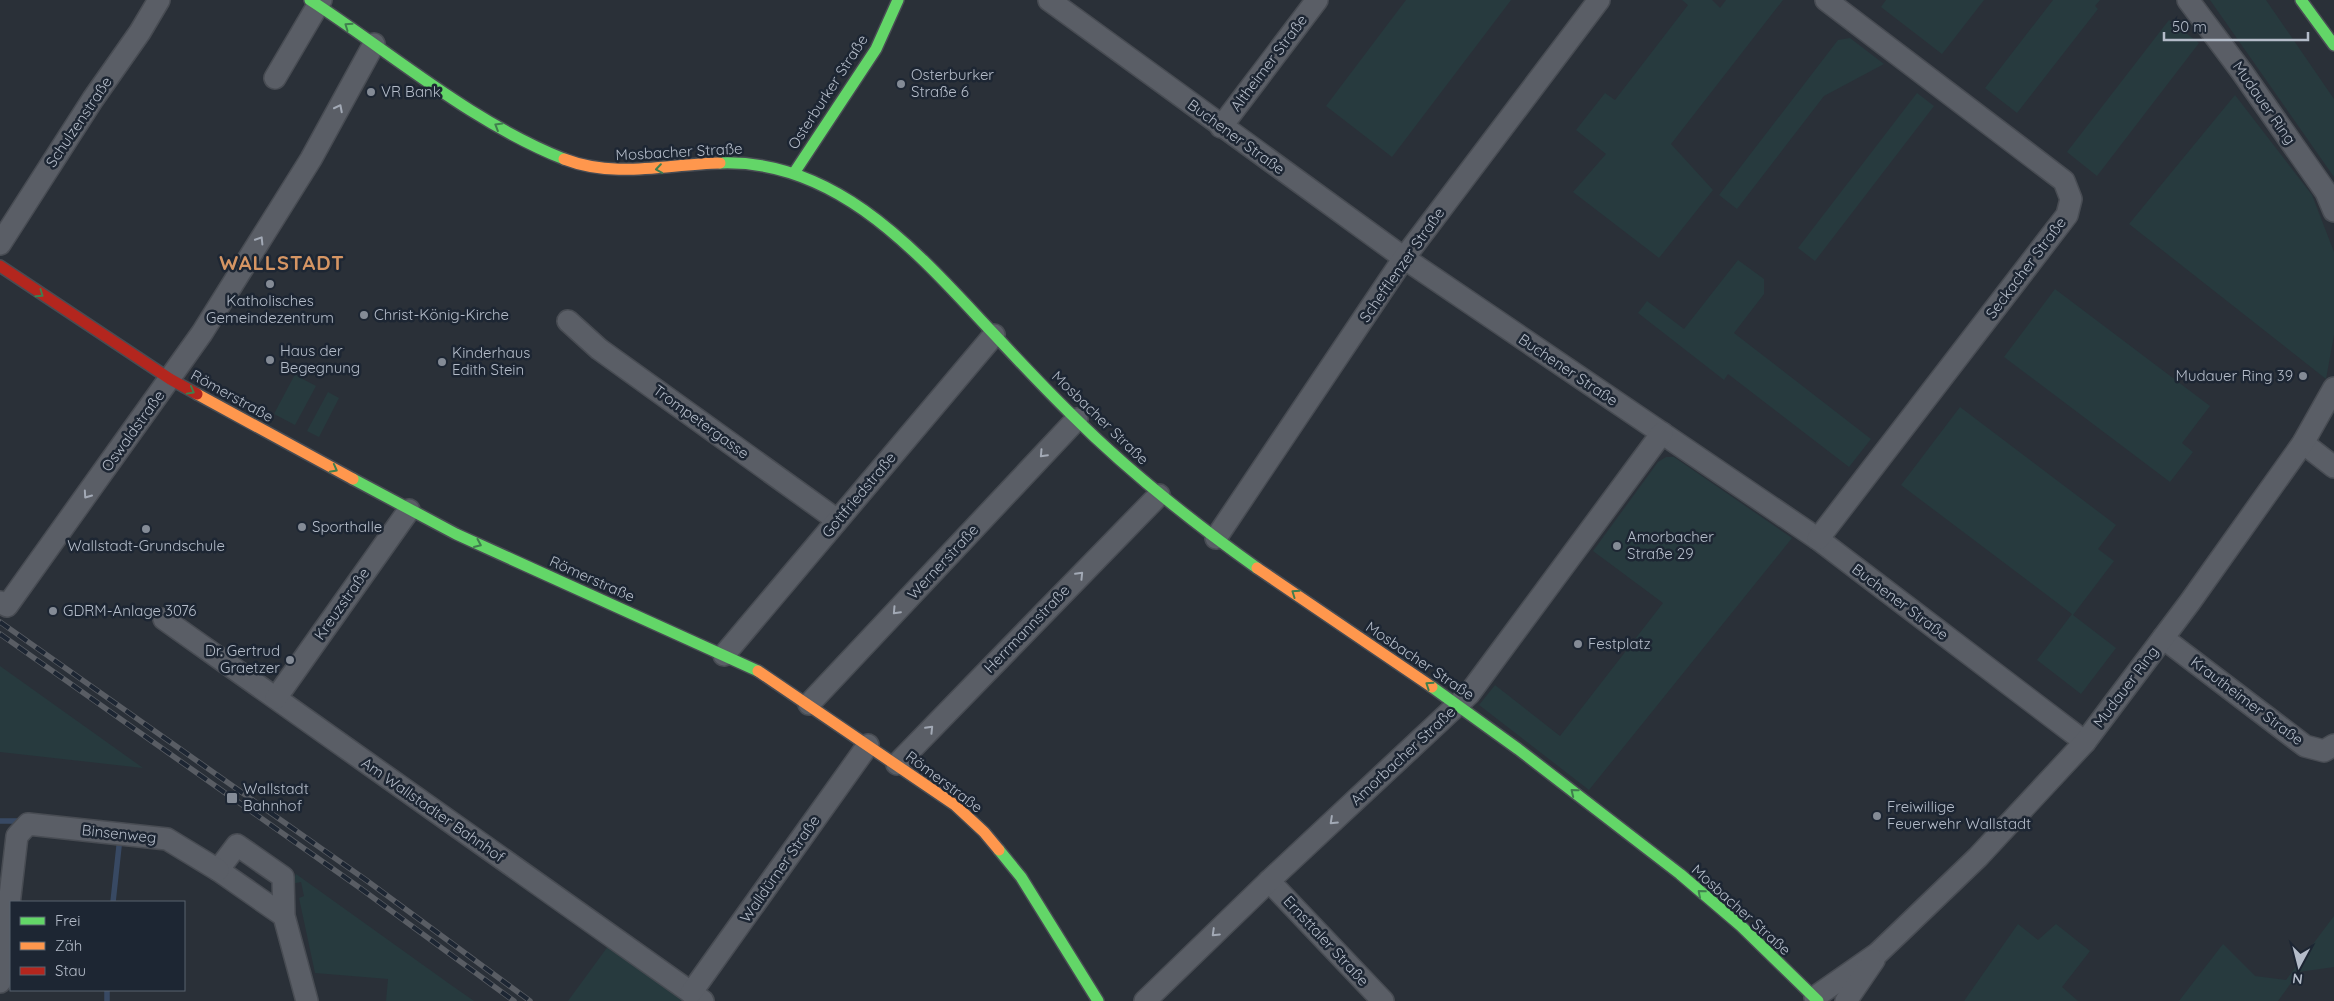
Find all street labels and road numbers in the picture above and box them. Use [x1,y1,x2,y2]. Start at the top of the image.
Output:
street label: Altheimer Straße [1226,11,1311,115]
street label: Osterburker Straße [783,31,872,153]
street label: Mudauer Ring [2229,57,2300,148]
street label: Schulzenstraße [41,73,116,171]
street label: Buchener Straße [1184,95,1289,178]
street label: Mosbacher Straße [615,139,743,164]
street label: Schefflenzer Straße [1355,204,1448,326]
street label: Seckacher Straße [1981,213,2070,322]
street label: Buchener Straße [1515,329,1622,410]
street label: Römerstraße [188,365,277,426]
street label: Mosbacher Straße [1048,367,1153,469]
street label: Trompetergasse [650,380,753,463]
street label: Oswaldstraße [97,386,168,475]
street label: Gottfriedstraße [817,448,900,541]
street label: Wernerstraße [903,520,982,603]
street label: Römerstraße [547,551,638,606]
street label: Buchener Straße [1848,559,1952,644]
street label: Kreuzstraße [310,564,373,644]
street label: Herrmannstraße [980,581,1074,677]
street label: Mosbacher Straße [1362,617,1478,704]
street label: Mudauer Ring [2089,642,2162,731]
street label: Krautheimer Straße [2187,652,2307,749]
street label: Amorbacher Straße [1346,702,1459,809]
street label: Römerstraße [902,747,987,817]
street label: Am Wallstadter Bahnhof [358,753,509,867]
street label: Walldürner Straße [735,811,824,926]
street label: Binsenweg [81,820,157,847]
street label: Mosbacher Straße [1688,860,1795,959]
street label: Ernsttaler Straße [1280,892,1373,990]

